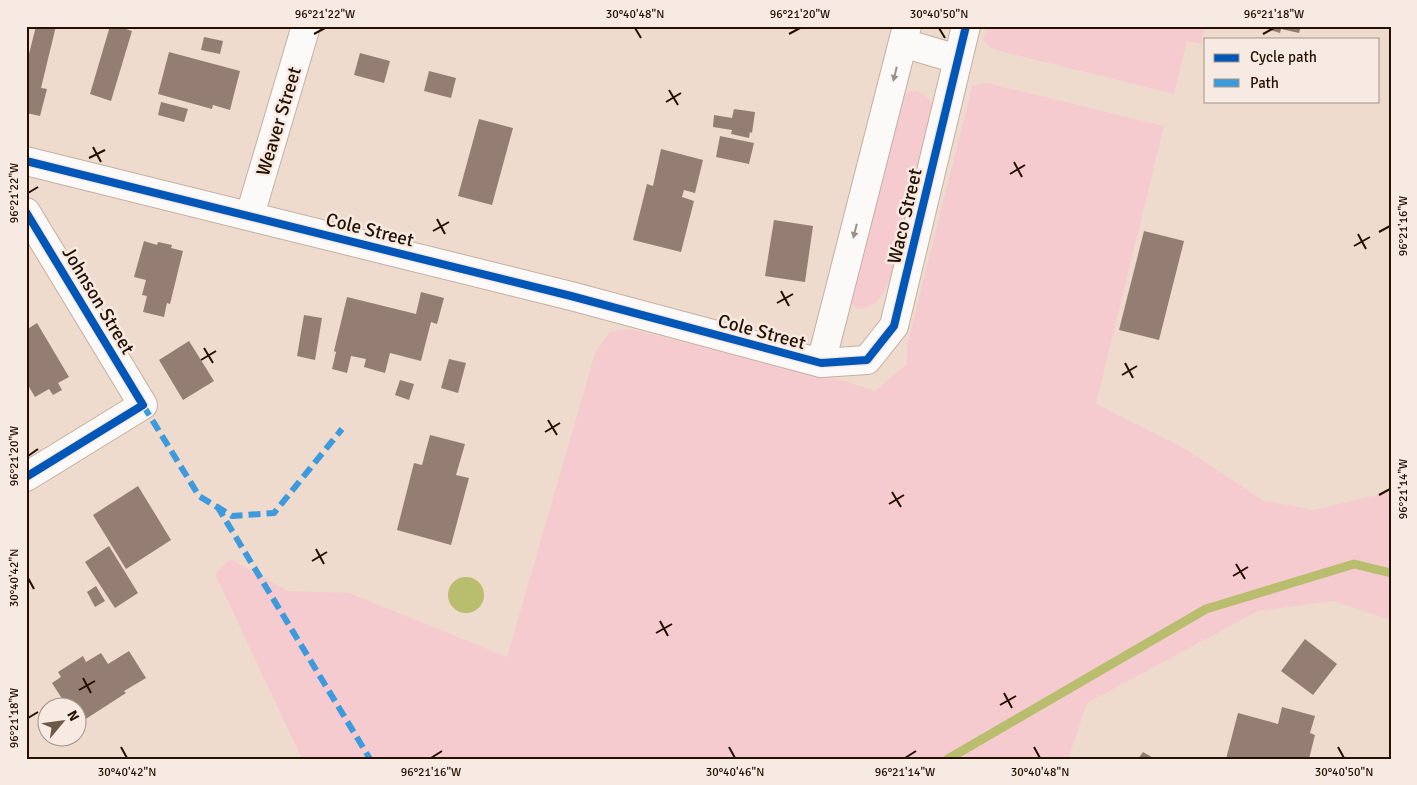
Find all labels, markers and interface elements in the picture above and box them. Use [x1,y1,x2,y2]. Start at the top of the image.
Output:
text: 96°21'22"W [295,7,355,22]
text: 30°40'48"N [606,7,664,22]
text: 96°21'20"W [770,7,830,22]
text: 30°40'50"N [910,7,968,22]
text: 96°21'18"W [1244,7,1304,22]
legend [1204,38,1380,102]
text: Cycle path [1250,48,1317,66]
street label: Weaver Street [251,64,307,179]
one-way arrow [891,66,899,81]
text: Path [1250,74,1279,92]
text: 96°21'22"W [7,163,22,223]
street label: Waco Street [882,166,928,266]
text: 96°21'16"W [1396,196,1411,256]
street label: Cole Street [323,207,417,253]
one-way arrow [851,223,859,238]
street label: Johnson Street [57,242,140,359]
street label: Cole Street [715,309,809,355]
text: 96°21'20"W [7,426,22,486]
text: 96°21'14"W [1396,459,1411,519]
text: 30°40'42"N [7,549,22,607]
text: 96°21'18"W [7,688,22,748]
north arrow [38,698,88,748]
text: N [63,708,83,724]
text: 30°40'42"N [98,765,156,780]
text: 96°21'16"W [401,765,461,780]
text: 30°40'46"N [706,765,764,780]
text: 96°21'14"W [875,765,935,780]
text: 30°40'48"N [1011,765,1069,780]
text: 30°40'50"N [1315,765,1373,780]

